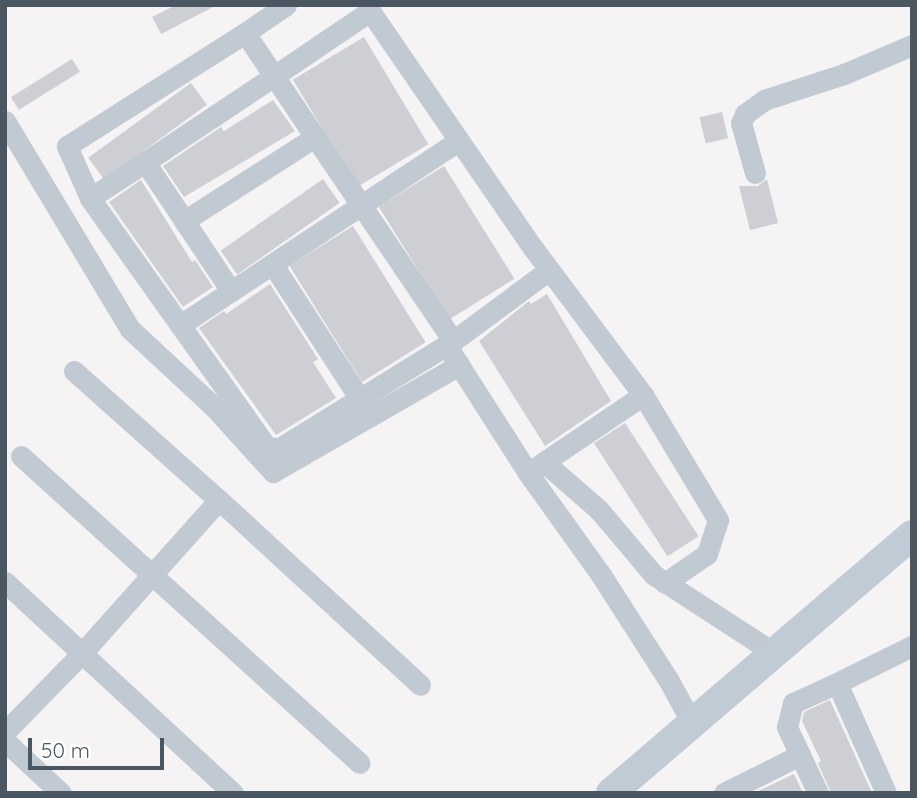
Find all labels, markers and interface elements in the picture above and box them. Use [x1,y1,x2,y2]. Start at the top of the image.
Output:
scale bar [32,724,168,768]
text: 50 m [41,737,90,763]

